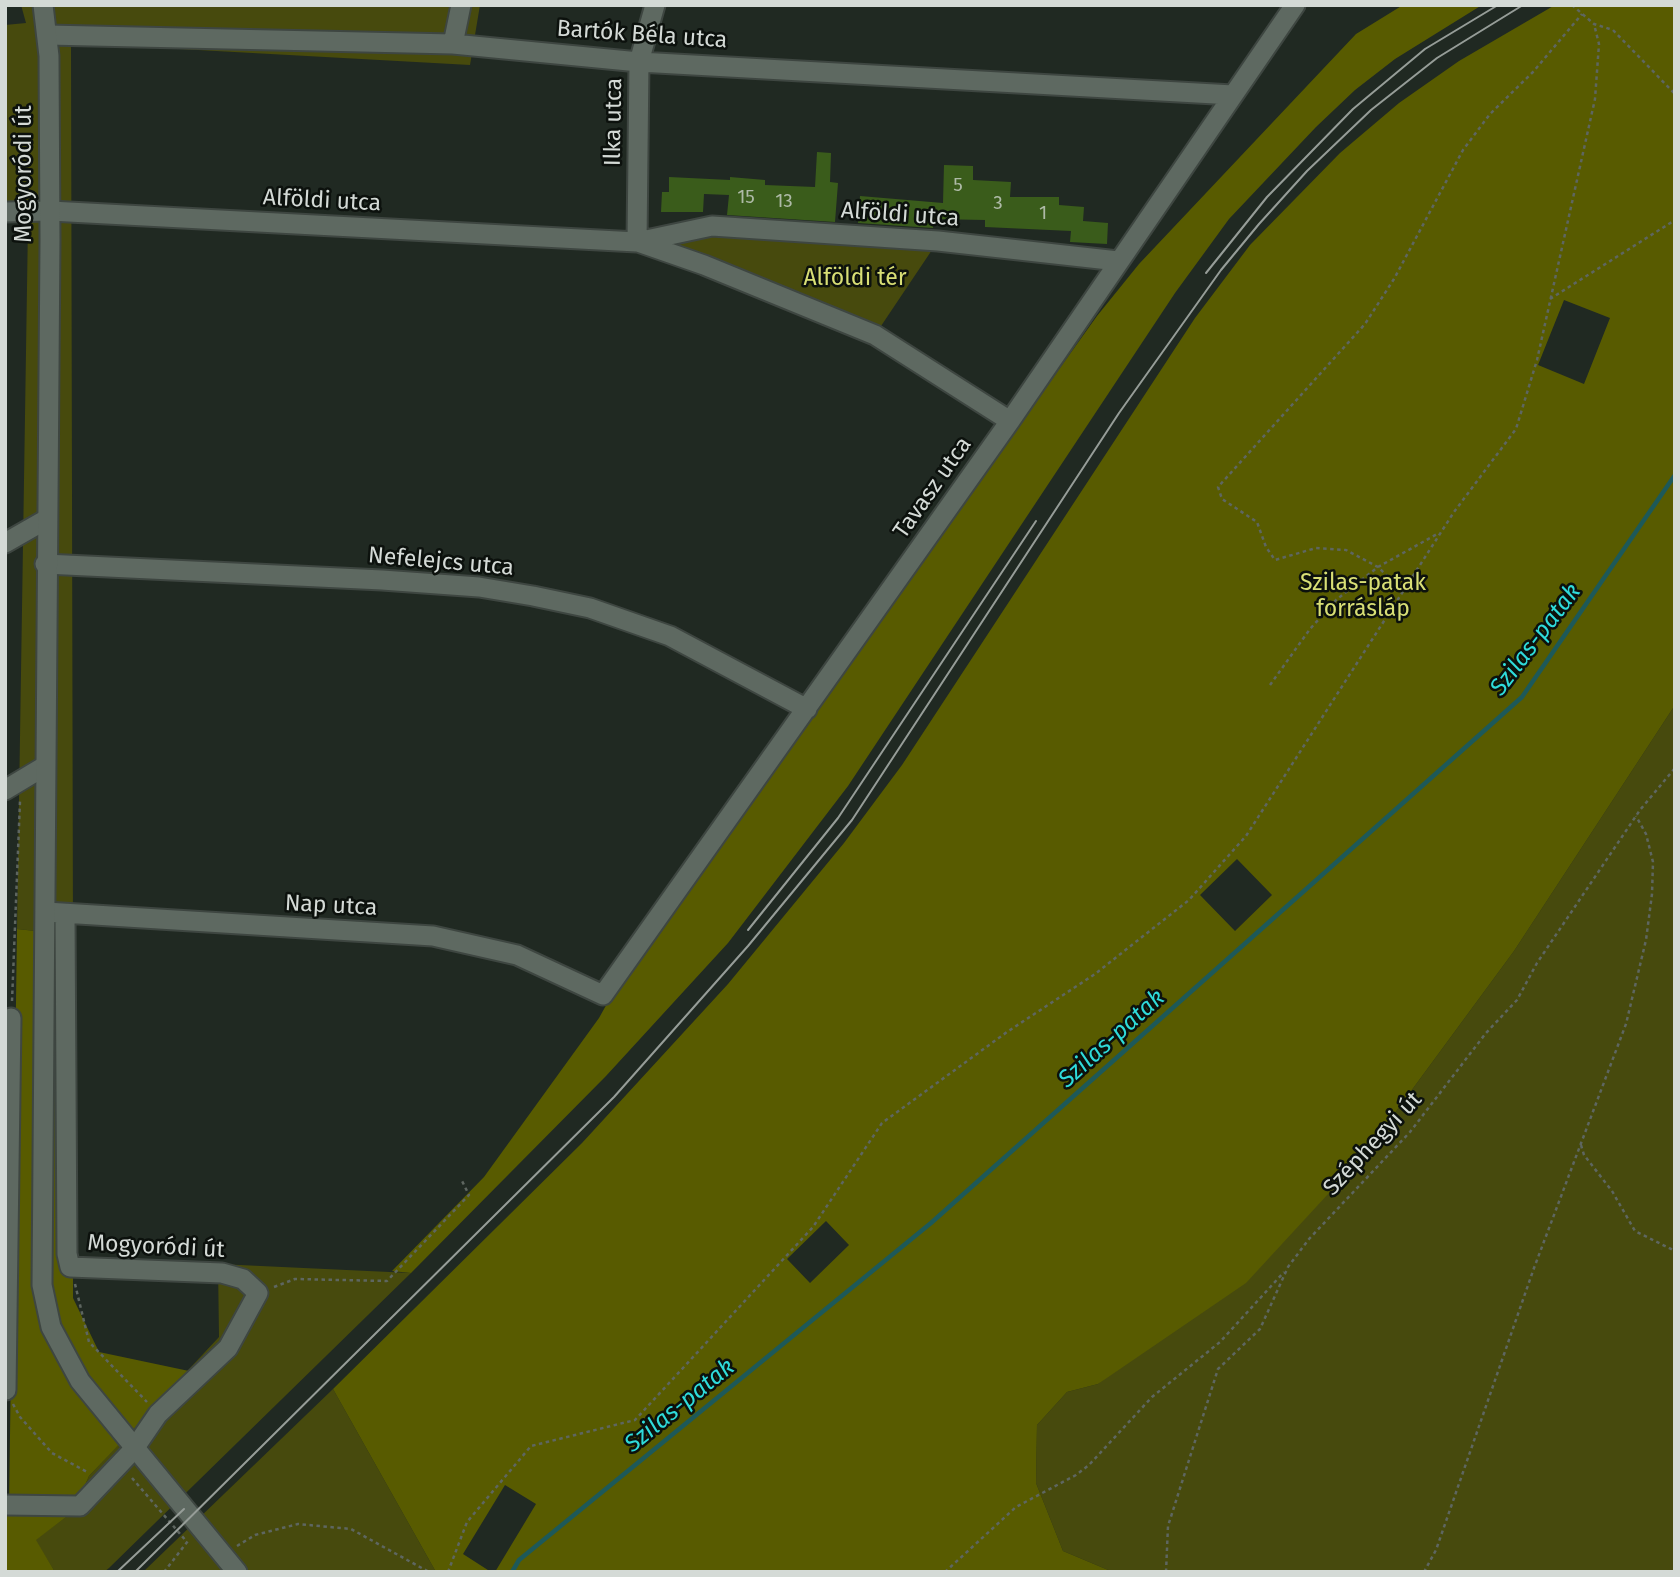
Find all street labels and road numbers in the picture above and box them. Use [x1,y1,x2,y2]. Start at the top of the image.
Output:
street label: Bartók Béla utca [556,15,728,55]
street label: Ilka utca [599,78,629,166]
street label: Mogyoródi út [11,105,39,243]
street label: Alföldi utca [262,184,382,218]
street label: Alföldi utca [840,197,960,233]
street label: Tavasz utca [888,432,978,544]
street label: Nefelejcs utca [367,542,515,582]
street label: Nap utca [284,890,378,922]
street label: Széphegyi út [1318,1086,1428,1202]
street label: Mogyoródi út [87,1230,225,1264]

